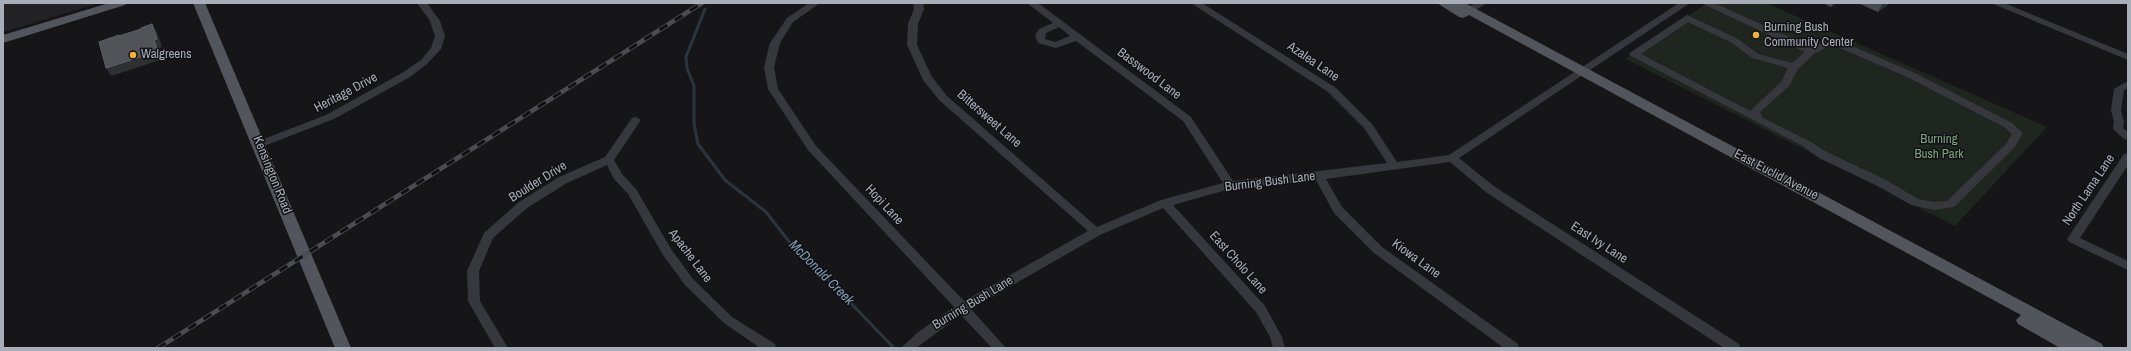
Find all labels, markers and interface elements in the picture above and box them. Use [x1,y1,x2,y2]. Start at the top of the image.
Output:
place label: Burning Bush Community Center [1764,20,1853,51]
marker: Burning Bush Community Center [1751,30,1761,40]
street label: Azalea Lane [1284,39,1342,85]
street label: Basswood Lane [1114,45,1184,103]
place label: Walgreens [141,47,192,63]
marker: Walgreens [128,50,138,60]
street label: Heritage Drive [312,70,380,116]
street label: Bittersweet Lane [954,87,1024,151]
park label: Burning Bush Park [1914,132,1964,163]
street label: Kensington Road [249,134,295,216]
street label: East Euclid Avenue [1731,146,1821,204]
street label: North Lama Lane [2060,151,2118,229]
street label: Boulder Drive [506,158,570,206]
street label: Burning Bush Lane [1224,169,1316,195]
street label: Hopi Lane [862,182,906,228]
street label: East Ivy Lane [1568,219,1630,267]
street label: Apache Lane [665,226,715,286]
street label: East Cholo Lane [1206,228,1270,298]
street label: Kiowa Lane [1389,236,1443,282]
water label: McDonald Creek [785,237,857,309]
street label: Burning Bush Lane [930,273,1016,333]

